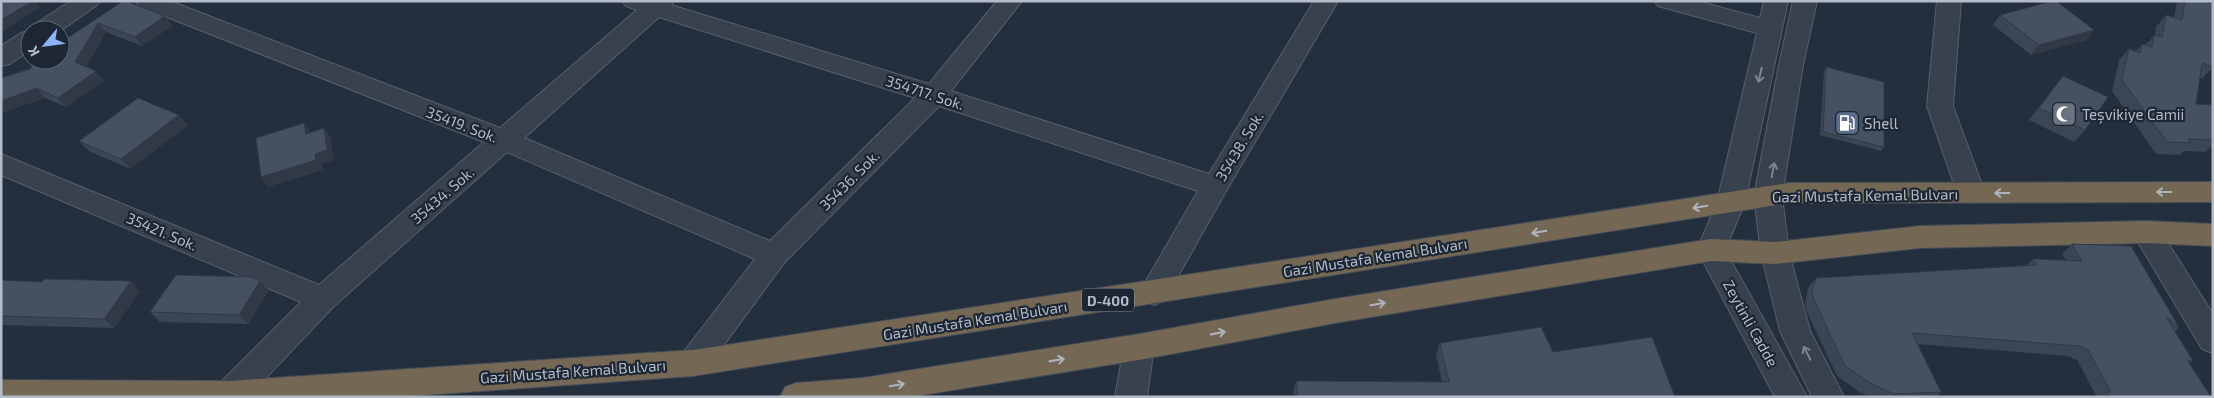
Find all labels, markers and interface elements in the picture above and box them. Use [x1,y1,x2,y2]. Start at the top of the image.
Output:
north arrow [20,20,70,70]
text: K [24,43,43,60]
one-way arrow [1755,67,1764,83]
street label: 354717. Sok. [884,71,966,113]
mosque icon: Teşvikiye Camii [2051,101,2077,127]
street label: 35419. Sok. [424,102,500,146]
place label: Teşvikiye Camii [2082,105,2184,124]
street label: 35438. Sok. [1211,108,1267,184]
fuel station icon: Shell [1834,110,1860,136]
place label: Shell [1864,114,1899,132]
street label: 35436. Sok. [815,146,883,214]
one-way arrow [1768,162,1778,178]
street label: 35434. Sok. [407,163,477,227]
street label: Gazi Mustafa Kemal Bulvarı [1772,184,1958,206]
one-way arrow [2156,187,2172,197]
one-way arrow [1994,188,2010,198]
one-way arrow [1692,202,1708,212]
street label: 35421. Sok. [124,208,200,254]
one-way arrow [1532,227,1548,237]
street label: Gazi Mustafa Kemal Bulvarı [1282,234,1468,280]
street label: Zeytinli Cadde [1720,277,1782,369]
road number: D-400 [1082,288,1134,312]
street label: Gazi Mustafa Kemal Bulvarı [882,297,1068,343]
one-way arrow [1369,299,1385,309]
one-way arrow [1209,327,1225,337]
one-way arrow [1801,346,1811,361]
one-way arrow [1049,355,1065,365]
street label: Gazi Mustafa Kemal Bulvarı [479,356,667,386]
one-way arrow [889,380,905,390]

